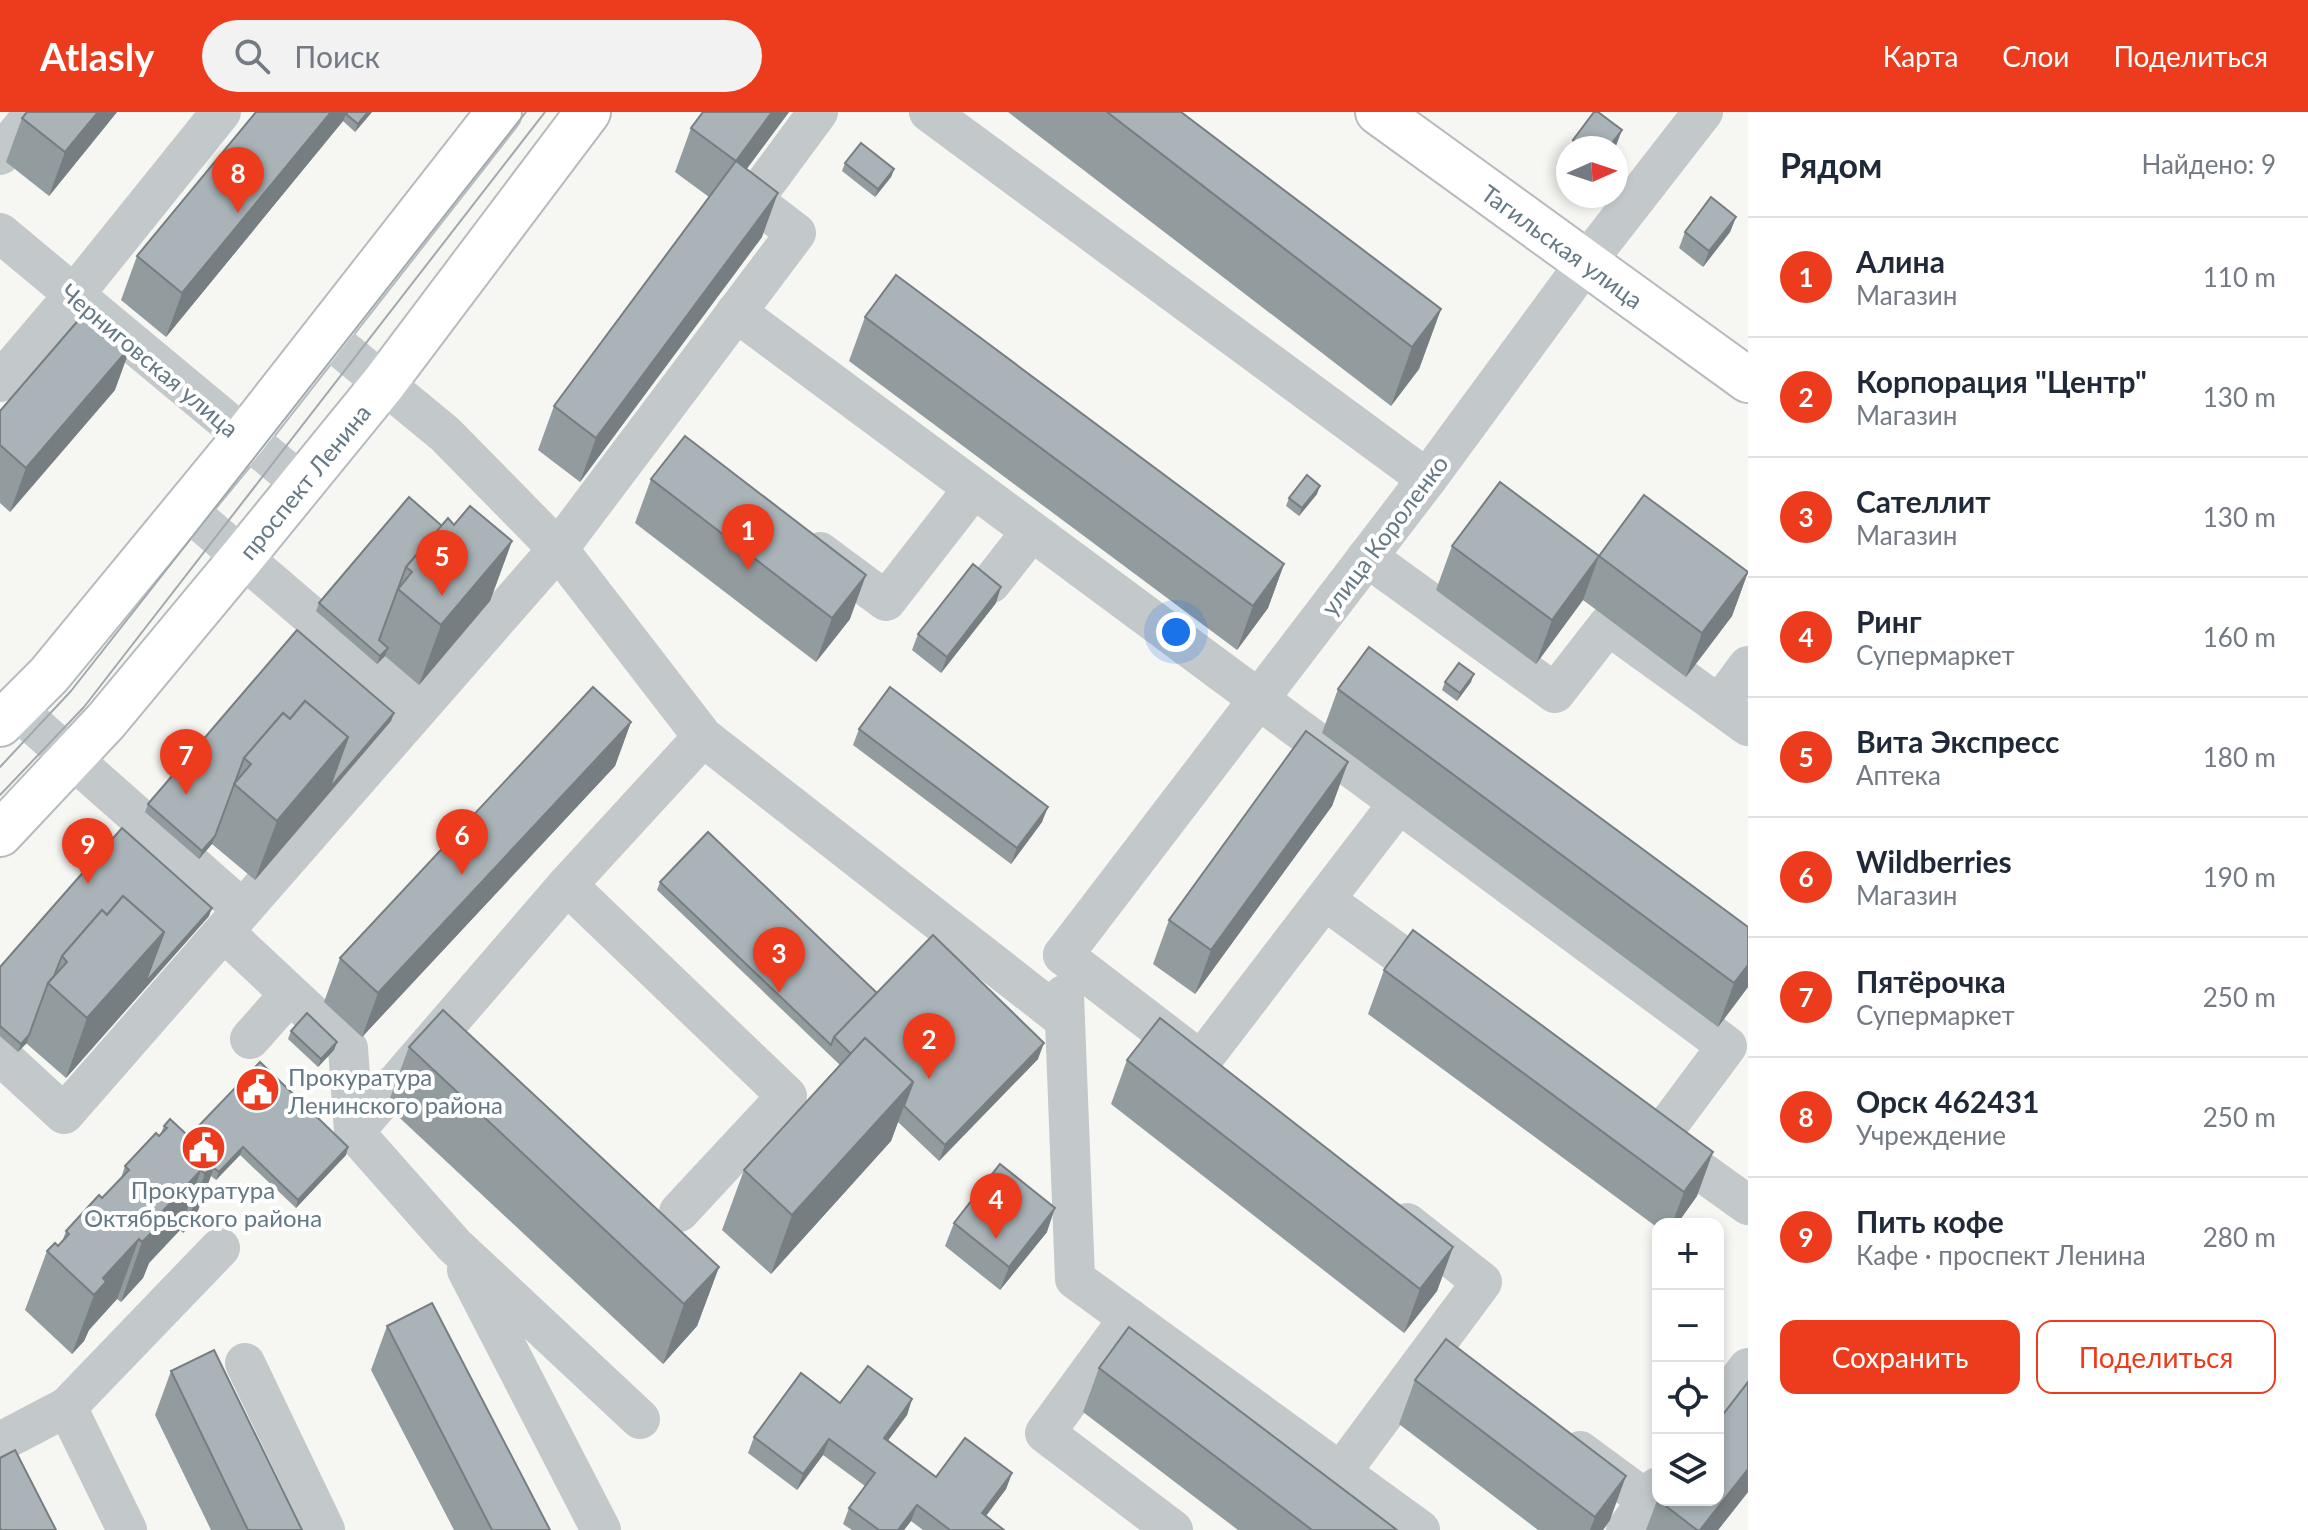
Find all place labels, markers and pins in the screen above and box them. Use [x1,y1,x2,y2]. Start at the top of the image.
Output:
pin: 8 [212,147,264,213]
pin: 1 [722,504,774,570]
pin: 5 [416,530,468,596]
pin: 7 [160,729,212,795]
pin: 6 [436,809,488,875]
pin: 9 [62,818,114,884]
pin: 3 [753,927,805,993]
pin: 2 [903,1013,955,1079]
place label: Прокуратура Ленинского района [287,1062,503,1119]
public building icon: Прокуратура Ленинского района [233,1066,281,1114]
public building icon: Прокуратура Октябрьского района [179,1123,227,1171]
pin: 4 [970,1173,1022,1239]
place label: Прокуратура Октябрьского района [84,1175,322,1232]

